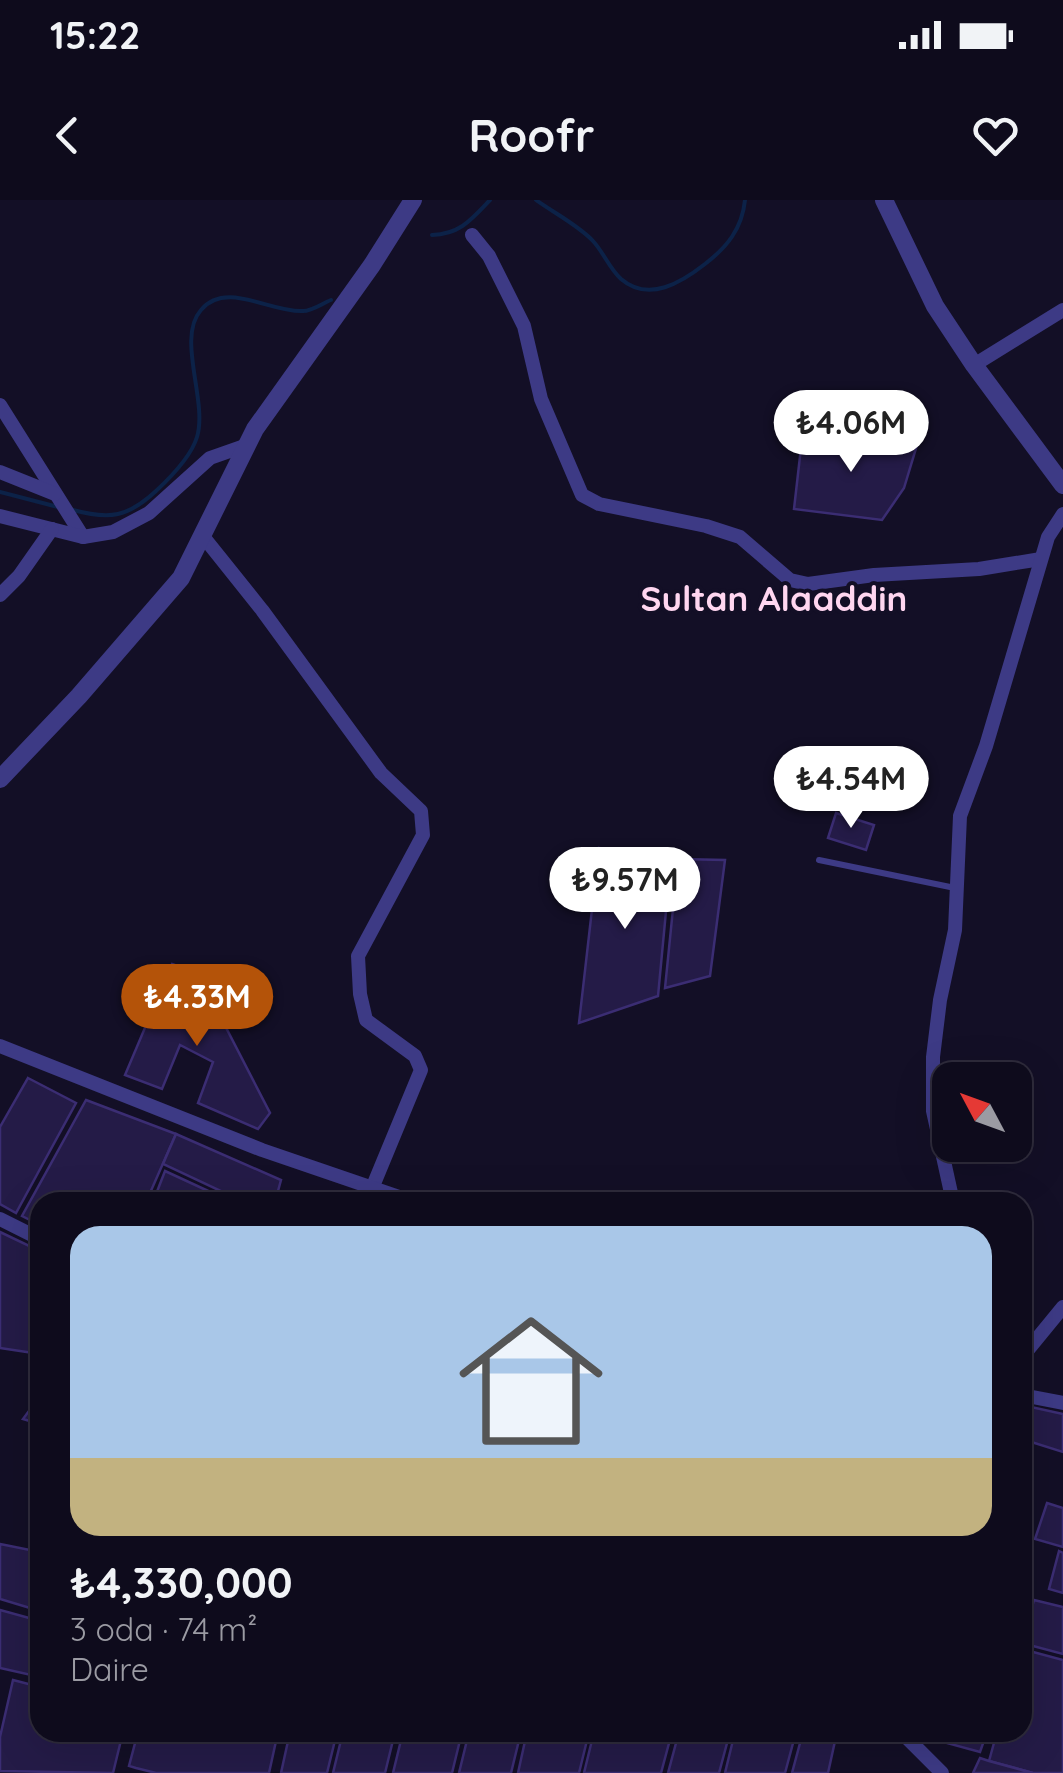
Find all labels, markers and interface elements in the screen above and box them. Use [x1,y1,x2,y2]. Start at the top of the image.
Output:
text: 15:22 [50,11,140,59]
text: Roofr [468,107,595,163]
icon: back [40,108,95,163]
icon: heart [968,108,1023,163]
pin: ₺4.06M [770,390,932,475]
text: ₺4.06M [796,402,906,442]
district label: Sultan Alaaddin [641,576,907,620]
pin: ₺4.54M [770,746,932,831]
text: ₺4.54M [796,758,906,798]
pin: ₺9.57M [544,847,706,932]
text: ₺9.57M [571,859,679,899]
pin: ₺4.33M [116,964,278,1049]
text: ₺4.33M [143,976,251,1016]
north arrow [932,1062,1032,1162]
map controls [932,1062,1032,1162]
icon: home [441,1291,621,1471]
text: ₺4,330,000 [70,1556,293,1609]
text: 3 oda · 74 m² [70,1609,257,1649]
text: Daire [70,1649,149,1689]

